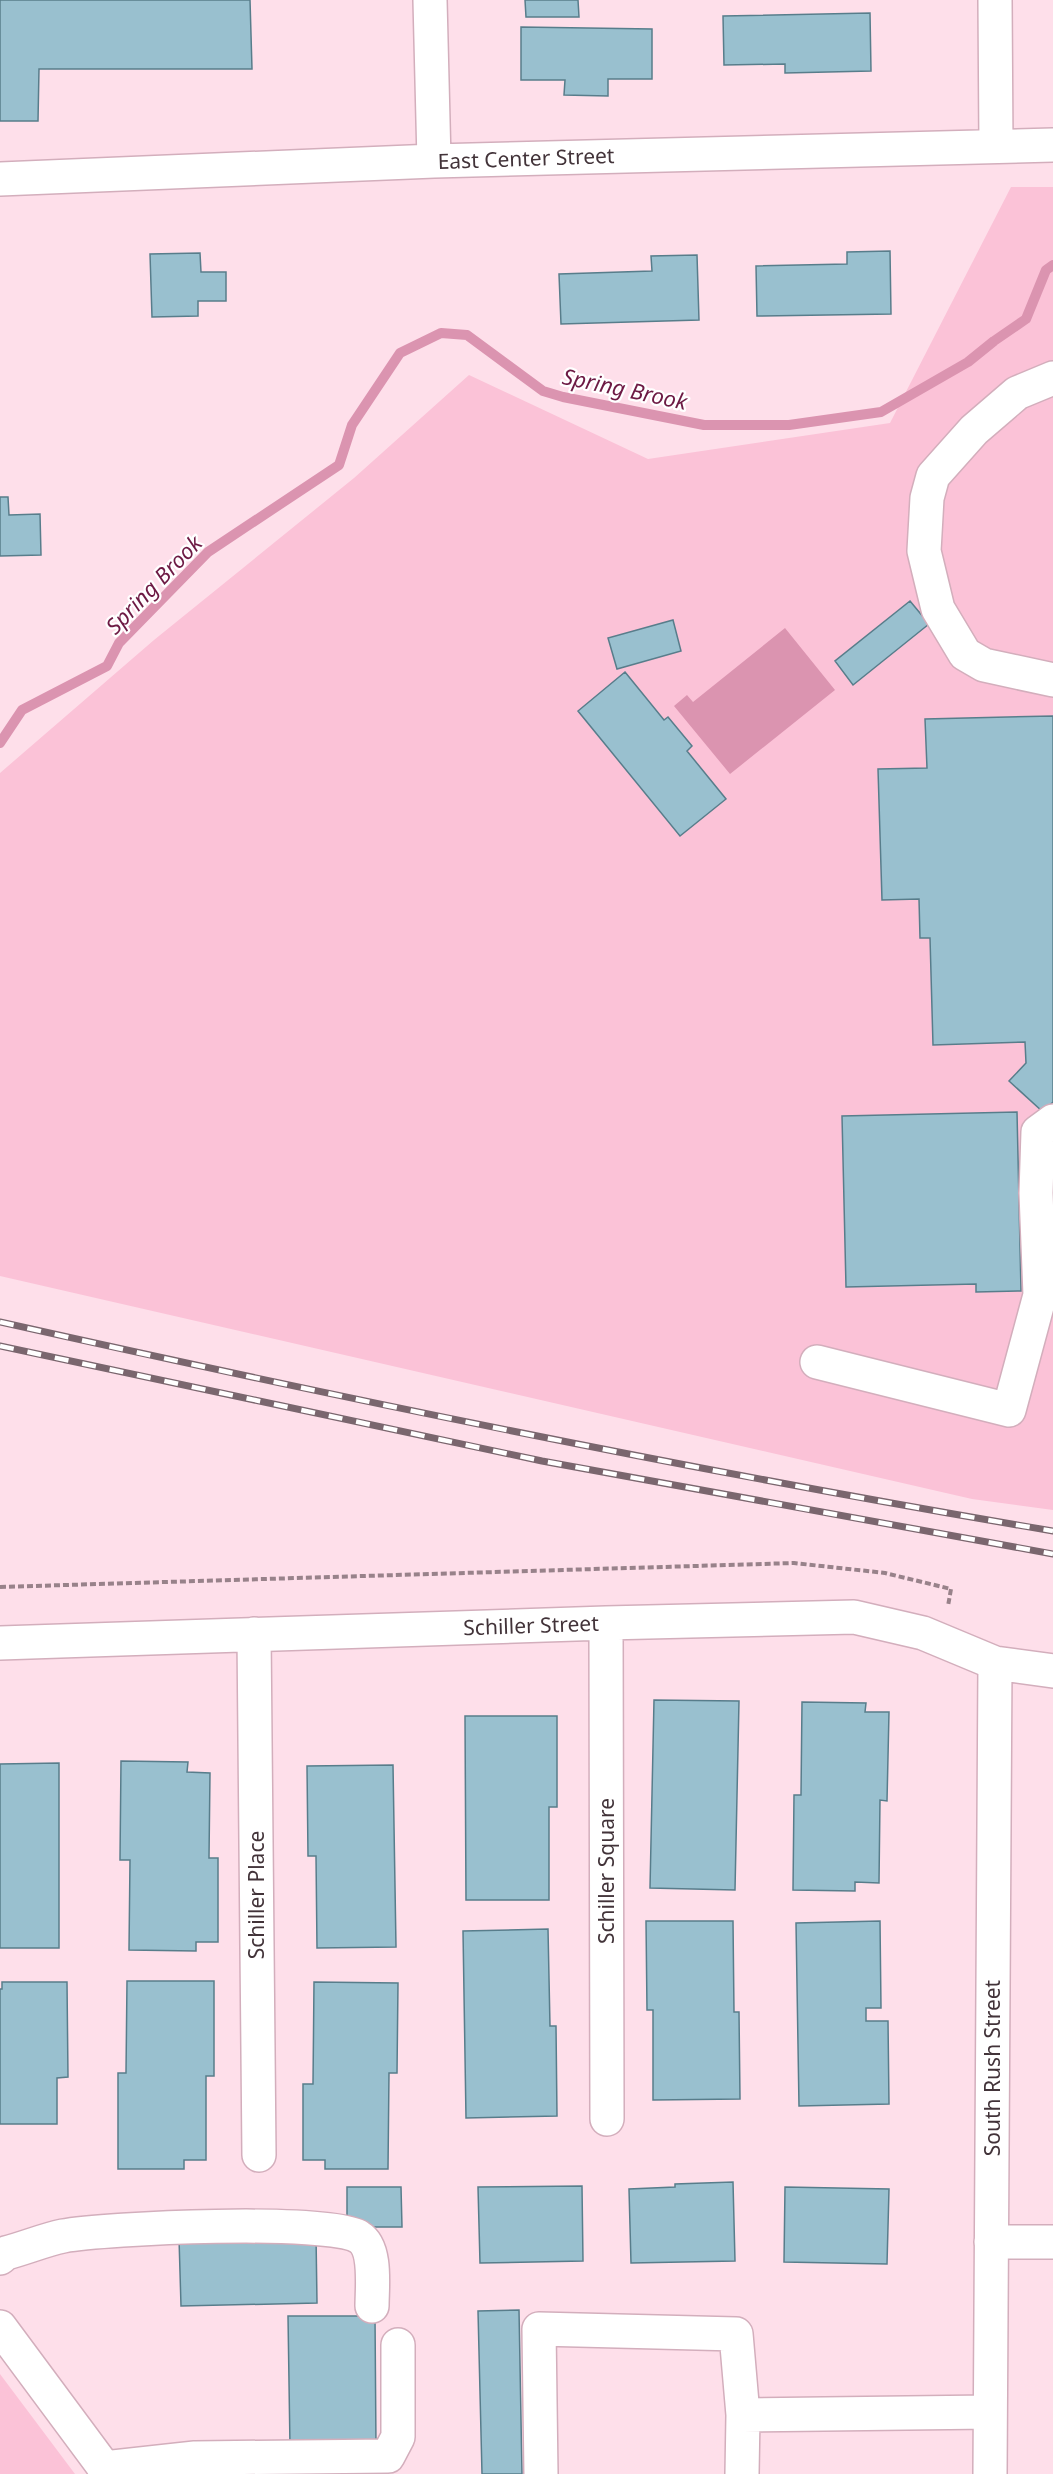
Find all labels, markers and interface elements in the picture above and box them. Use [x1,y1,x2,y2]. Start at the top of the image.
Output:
street label: East Center Street [437,141,615,175]
water label: Spring Brook [560,360,691,416]
water label: Spring Brook [98,527,209,640]
street label: Schiller Street [463,1609,600,1641]
street label: Schiller Square [592,1798,620,1944]
street label: Schiller Place [242,1831,270,1959]
street label: South Rush Street [978,1979,1006,2156]

